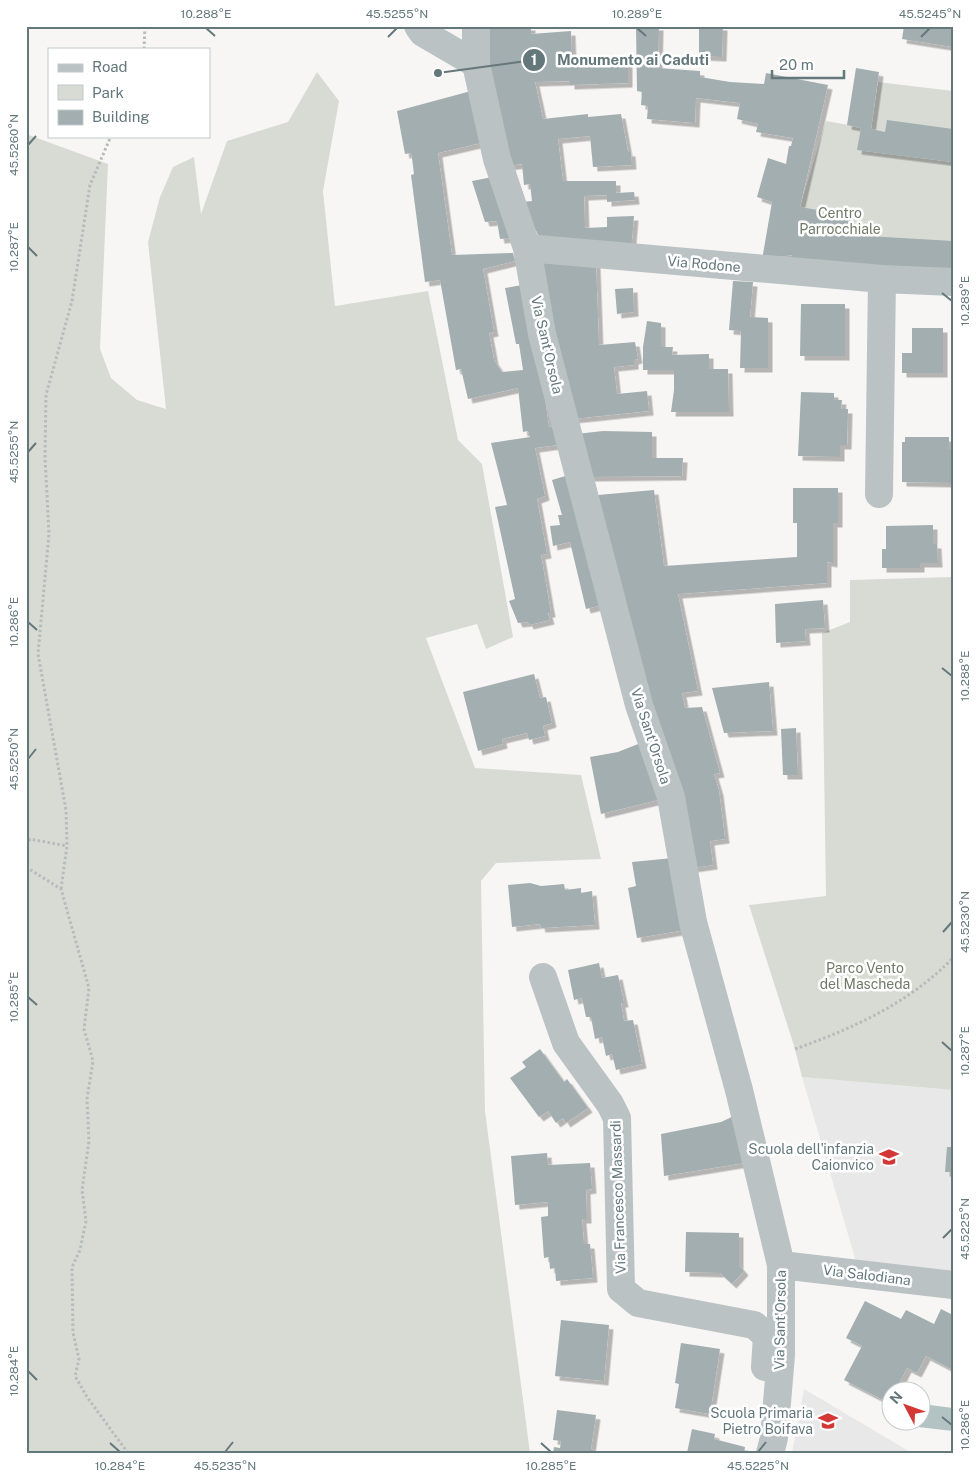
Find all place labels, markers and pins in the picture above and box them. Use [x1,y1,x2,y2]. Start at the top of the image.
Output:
callout: Monumento ai Caduti [522,45,719,75]
place label: Scuola dell'infanzia Caionvico [748,1141,874,1173]
school or university icon: Scuola dell'infanzia Caionvico [878,1146,900,1168]
place label: Scuola Primaria Pietro Boifava [710,1405,813,1437]
school or university icon: Scuola Primaria Pietro Boifava [817,1410,839,1432]

